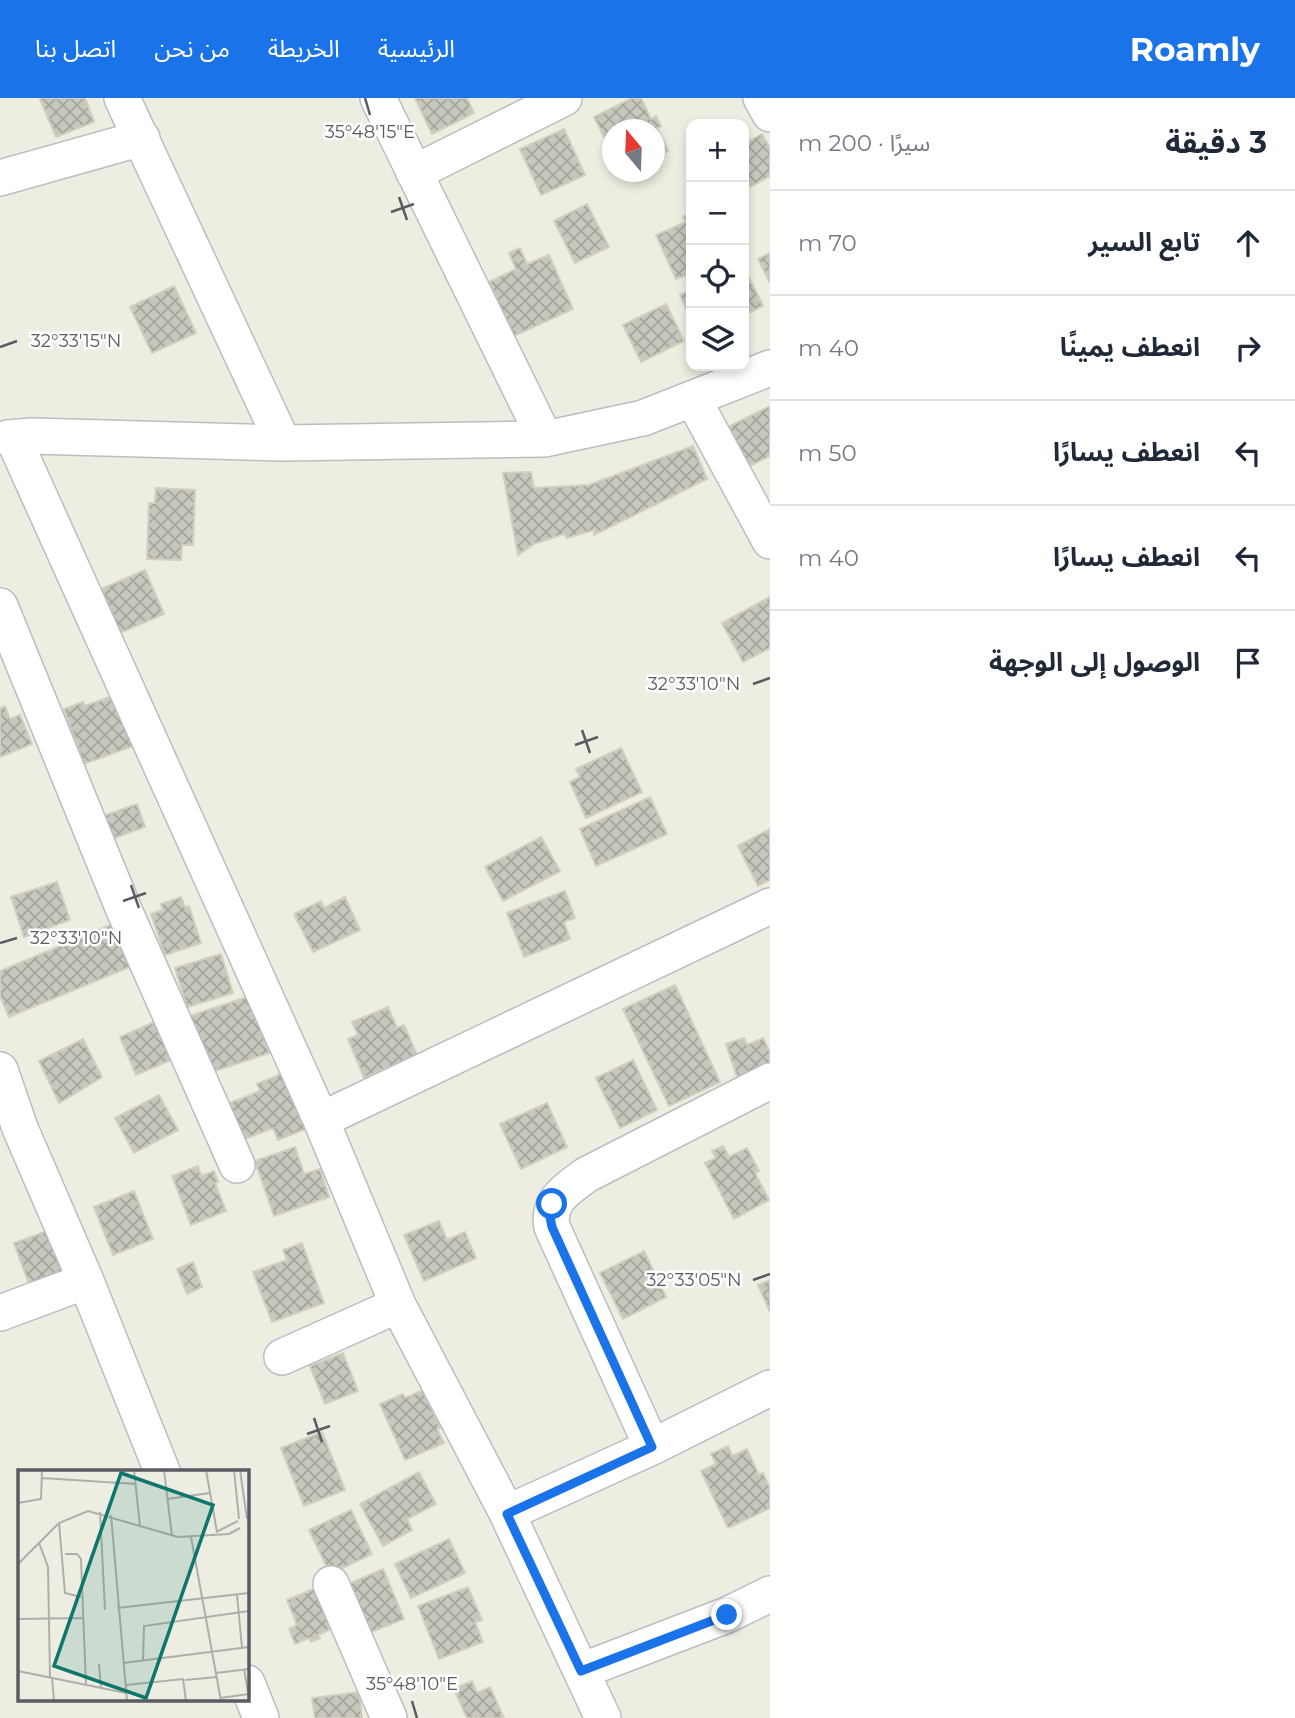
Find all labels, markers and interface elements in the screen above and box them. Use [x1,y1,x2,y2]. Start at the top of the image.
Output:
text: Roamly [1130,29,1260,69]
text: اتصل بنا [35,34,116,63]
text: من نحن [154,34,230,63]
text: الخريطة [268,34,340,63]
text: الرئيسية [378,34,455,63]
north arrow [602,119,665,182]
map controls [686,119,749,371]
button: + [686,119,749,182]
text: 35°48'15"E [325,121,415,143]
text: 3 دقيقة [1165,124,1267,161]
text: سيرًا · 200 m [798,129,930,157]
button: − [686,182,749,245]
icon: ahead [1229,224,1267,262]
text: تابع السير [1088,226,1200,258]
text: 70 m [798,229,857,257]
button: locate [686,245,749,308]
button: layers [686,308,749,371]
icon: right [1229,329,1267,367]
text: 32°33'15"N [31,330,121,352]
text: انعطف يمينًا [1060,331,1200,363]
text: 40 m [798,334,859,362]
icon: left [1229,434,1267,472]
text: انعطف يسارًا [1053,436,1200,468]
text: 50 m [798,439,857,467]
icon: left [1229,539,1267,577]
text: انعطف يسارًا [1053,541,1200,573]
text: 40 m [798,544,859,572]
icon: arrive [1229,644,1267,682]
text: الوصول إلى الوجهة [989,646,1200,678]
text: 32°33'10"N [648,673,740,695]
text: 32°33'10"N [30,927,122,949]
route start [536,1188,567,1219]
text: 32°33'05"N [646,1269,742,1291]
inset map [18,1470,248,1700]
route end [711,1599,742,1630]
text: 35°48'10"E [366,1673,458,1695]

